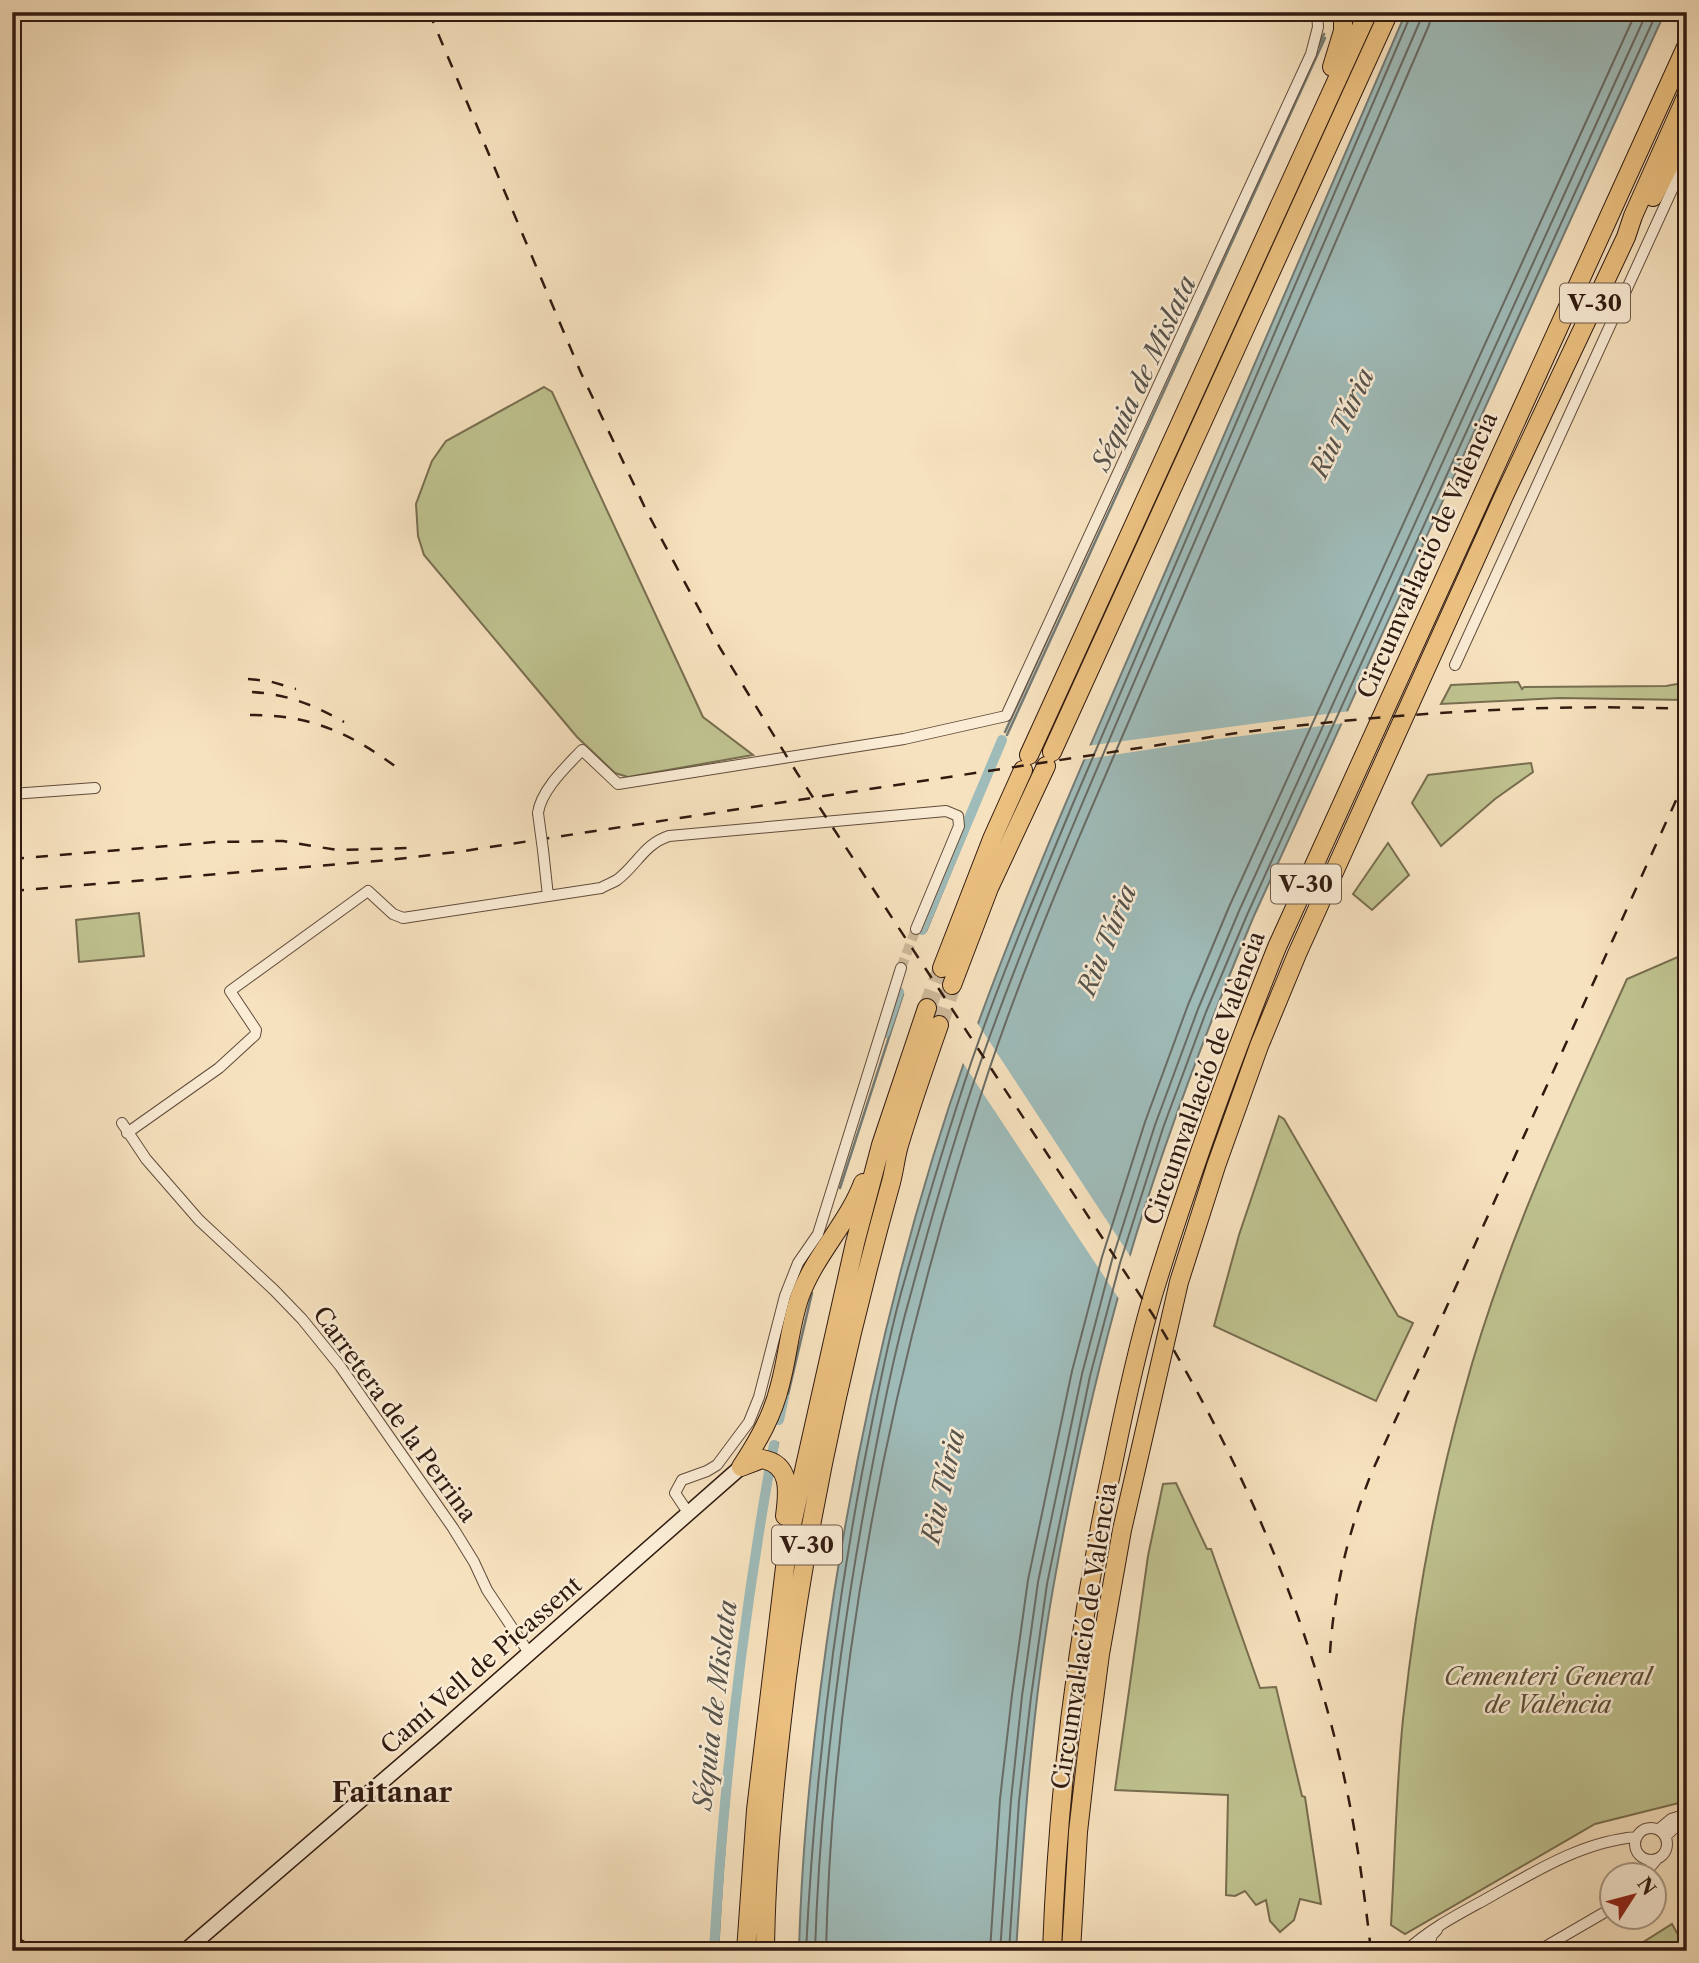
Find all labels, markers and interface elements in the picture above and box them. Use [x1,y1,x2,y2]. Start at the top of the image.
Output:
water label: Séquia de Mislata [1084,270,1203,477]
road number: V-30 [1560,284,1630,322]
water label: Riu Túria [1302,363,1381,484]
street label: Circumval·lació de València [1351,407,1503,703]
road number: V-30 [1271,864,1341,904]
water label: Riu Túria [1070,880,1144,1002]
street label: Circumval·lació de València [1137,927,1271,1229]
street label: Carretera de la Perrina [307,1301,483,1528]
water label: Riu Túria [914,1425,972,1548]
street label: Circumval·lació de València [1045,1480,1123,1792]
road number: V-30 [772,1526,842,1564]
street label: Camí Vell de Picassent [375,1570,588,1760]
water label: Séquia de Mislata [686,1598,744,1814]
park label: Cementeri General de València [1444,1662,1654,1719]
district label: Faitanar [332,1775,453,1809]
north arrow [1598,1862,1668,1932]
text: N [1632,1873,1661,1900]

